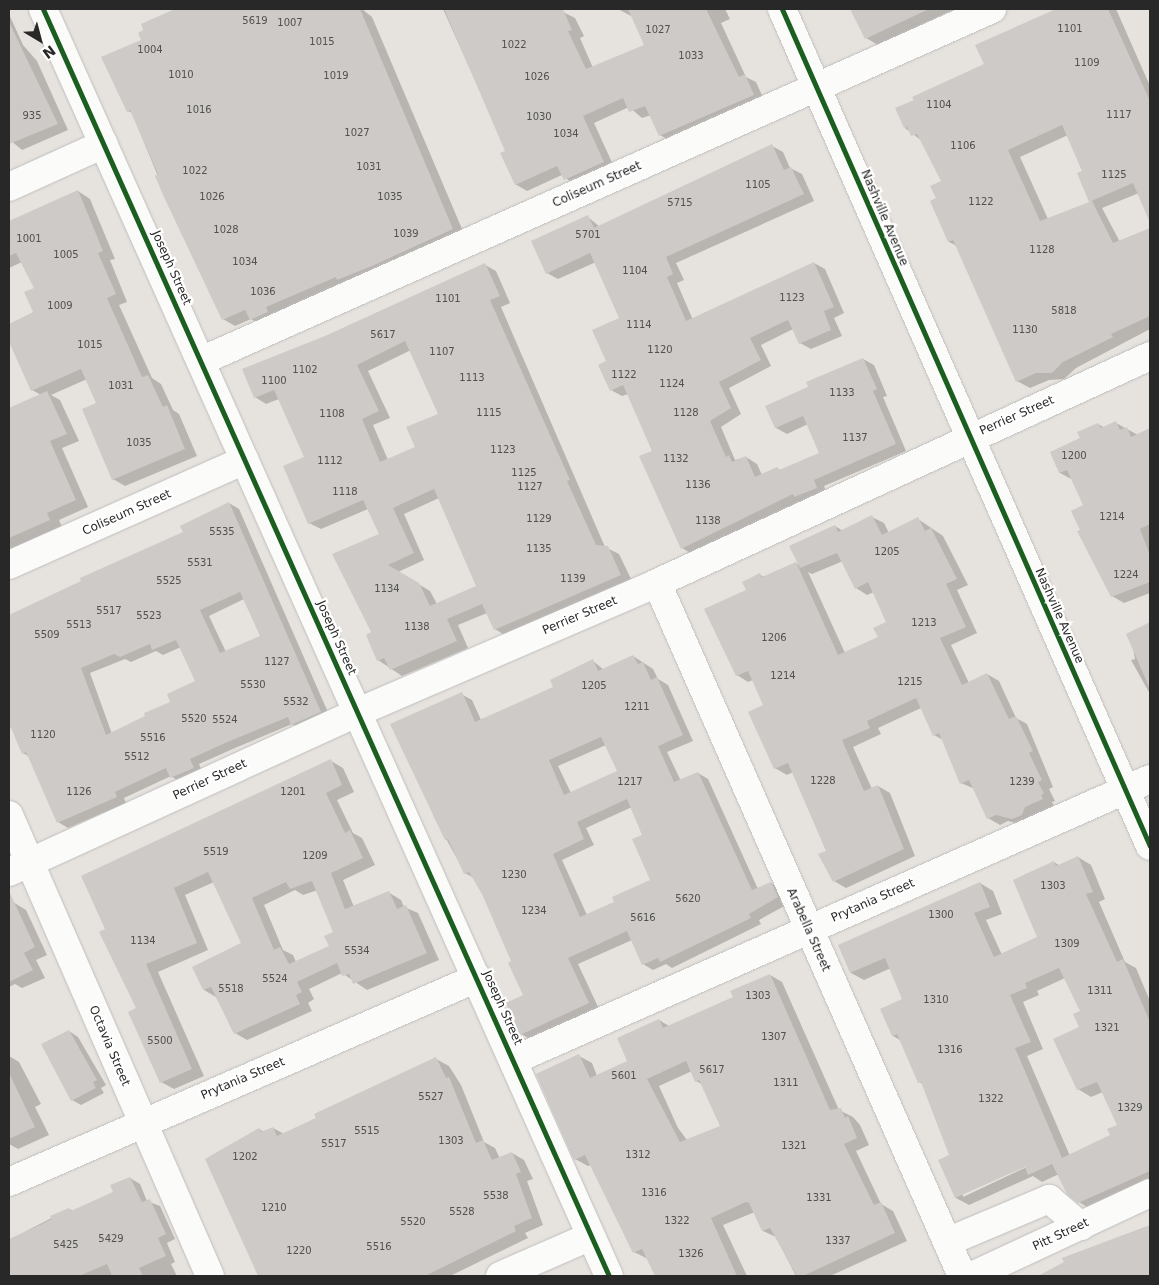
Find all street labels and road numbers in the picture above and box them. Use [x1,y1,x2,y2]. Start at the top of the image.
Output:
street label: Coliseum Street [550,159,644,211]
street label: Nashville Avenue [857,168,911,268]
street label: Joseph Street [148,229,194,307]
street label: Perrier Street [978,393,1056,439]
street label: Coliseum Street [80,487,174,539]
street label: Nashville Avenue [1031,566,1087,666]
street label: Perrier Street [540,594,620,638]
street label: Joseph Street [313,599,359,677]
street label: Perrier Street [171,757,249,803]
street label: Prytania Street [829,876,917,926]
street label: Arabella Street [783,886,833,974]
street label: Joseph Street [479,969,525,1047]
street label: Octavia Street [86,1004,132,1088]
street label: Prytania Street [199,1055,287,1103]
street label: Pitt Street [1031,1216,1091,1254]

